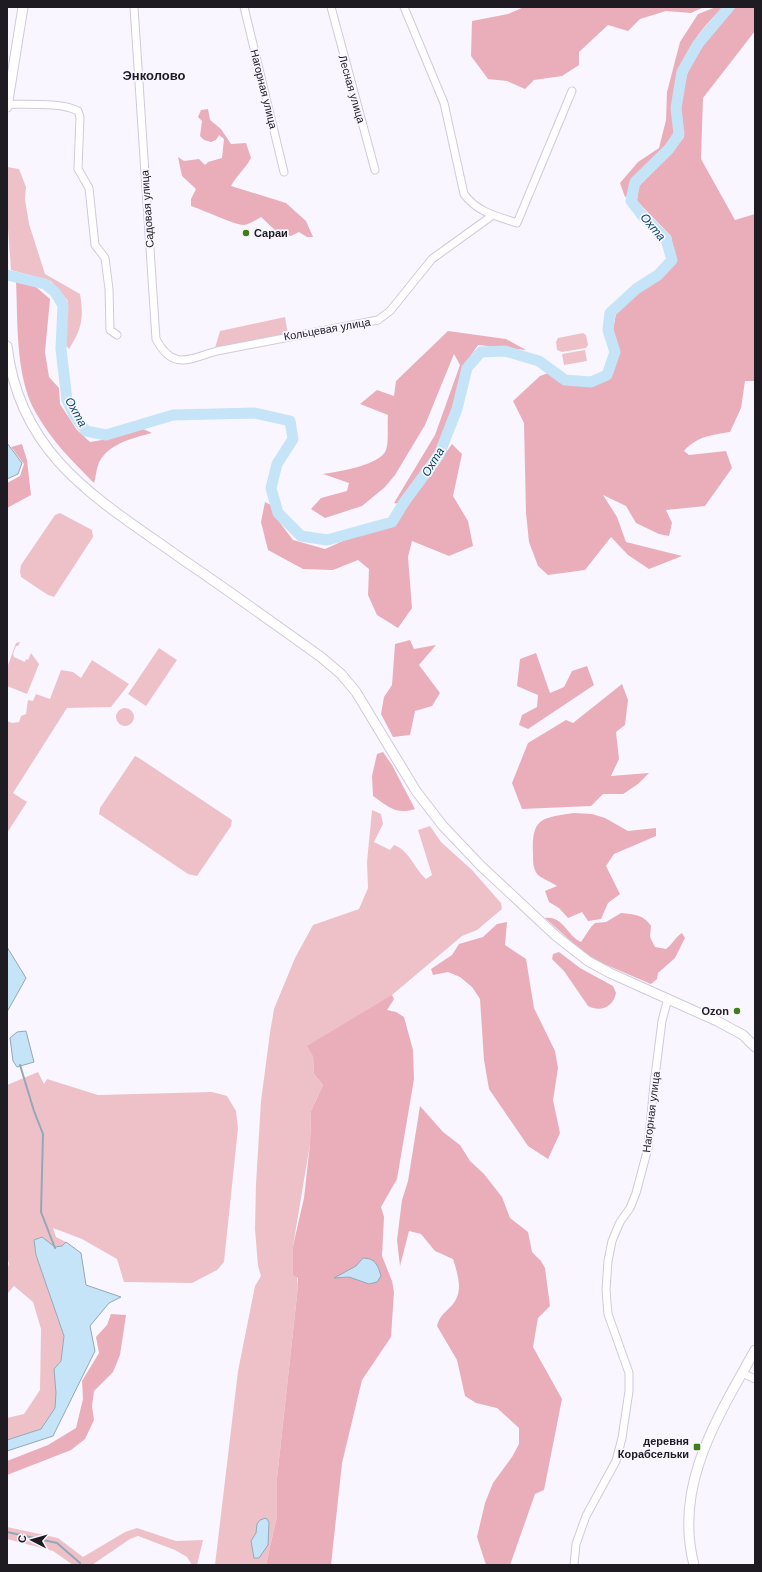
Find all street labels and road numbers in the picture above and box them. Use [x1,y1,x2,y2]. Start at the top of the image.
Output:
street label: Нагорная улица [248,48,280,131]
street label: Лесная улица [337,54,368,125]
street label: Садовая улица [138,169,156,248]
street label: Кольцевая улица [283,315,372,343]
street label: Нагорная улица [640,1070,662,1153]

